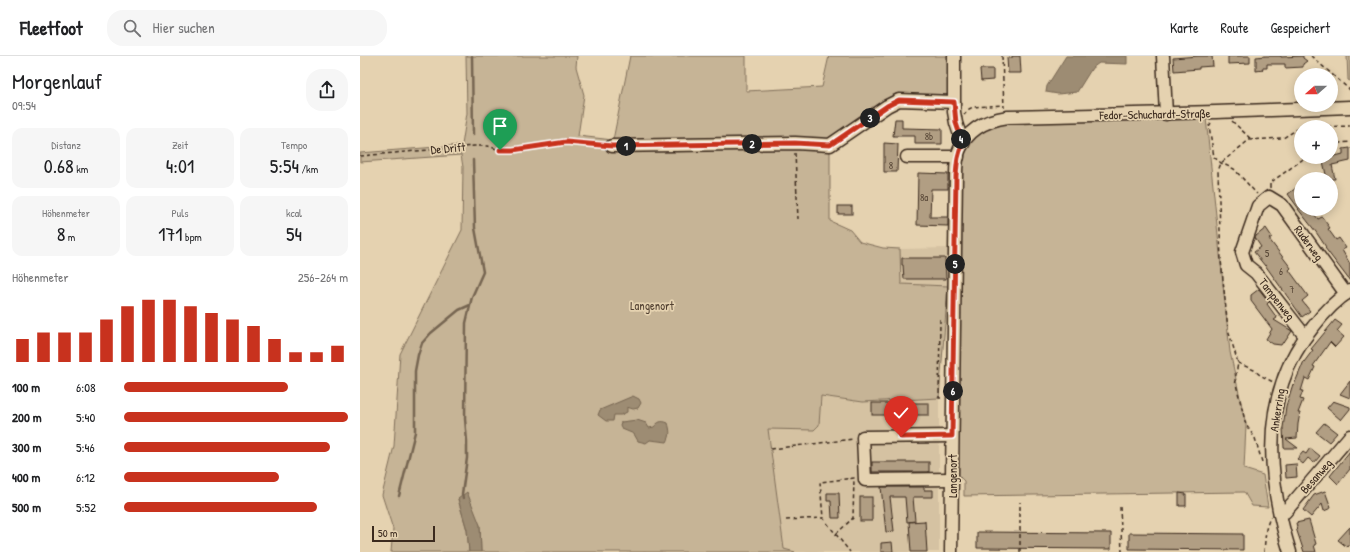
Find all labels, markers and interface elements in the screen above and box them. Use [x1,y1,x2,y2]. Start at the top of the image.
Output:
search box [107,10,387,46]
text: Fleetfoot [20,15,83,41]
icon: search [121,17,143,39]
text: Hier suchen [153,17,215,38]
text: Karte [1170,18,1199,37]
text: Route [1221,18,1249,37]
text: Gespeichert [1271,18,1330,37]
text: Morgenlauf [12,66,102,96]
north arrow [1294,68,1338,112]
map controls [1294,68,1338,216]
button: share [306,69,348,111]
text: 09:54 [12,96,36,114]
street label: Fedor-Schuchardt-Straße [1098,105,1211,123]
pin: 3 [860,108,880,128]
pin [483,109,517,150]
text: 3 [868,111,872,125]
icon: arrive [489,115,511,137]
button: + [1294,120,1338,164]
pin: 4 [951,129,971,149]
house number: 8b [925,130,933,143]
text: 4 [959,132,963,146]
pin: 2 [742,134,762,154]
pin: 1 [616,136,636,156]
text: 2 [749,137,755,151]
text: Distanz [51,138,81,152]
text: Zeit [172,138,188,152]
text: Tempo [281,138,307,152]
street label: De Drift [430,138,467,158]
text: 1 [624,139,628,153]
text: 0.68 [44,152,74,179]
text: 4:01 [166,152,194,179]
text: 5:54 [270,152,299,179]
house number: 8 [889,159,893,172]
text: km [74,162,88,176]
text: /km [299,162,318,176]
button: − [1294,172,1338,216]
house number: 8a [920,191,928,204]
text: Höhenmeter [42,206,90,220]
text: Puls [172,206,188,220]
text: kcal [286,206,302,220]
text: 8 [57,220,65,247]
text: 171 [158,220,183,247]
text: 54 [286,220,302,247]
street label: Ruderweg [1290,222,1328,264]
text: m [65,230,75,244]
text: bpm [183,230,202,244]
house number: 5 [1265,247,1270,260]
pin: 5 [945,254,965,274]
text: 5 [953,257,957,271]
house number: 6 [1279,265,1283,278]
text: Höhenmeter [12,268,69,286]
text: 256–264 m [298,268,348,286]
street label: Tampenweg [1255,274,1299,324]
house number: 7 [1290,283,1295,296]
park label: Langenort [630,297,675,314]
text: 100 m [12,378,40,396]
text: 6:08 [76,378,96,396]
pin: 6 [943,381,963,401]
text: 6 [951,384,955,398]
street label: Ankerring [1265,387,1289,433]
pin [884,396,918,437]
icon: check [890,402,912,424]
text: 200 m [12,408,42,426]
text: 5:40 [76,408,95,426]
text: 300 m [12,438,41,456]
text: 5:46 [76,438,95,456]
street label: Langenort [944,453,961,498]
street label: Besanweg [1296,455,1336,497]
text: 400 m [12,468,40,486]
text: 6:12 [76,468,95,486]
text: 500 m [12,498,41,516]
text: 5:52 [76,498,96,516]
scale bar [372,524,435,543]
text: 50 m [378,526,398,540]

